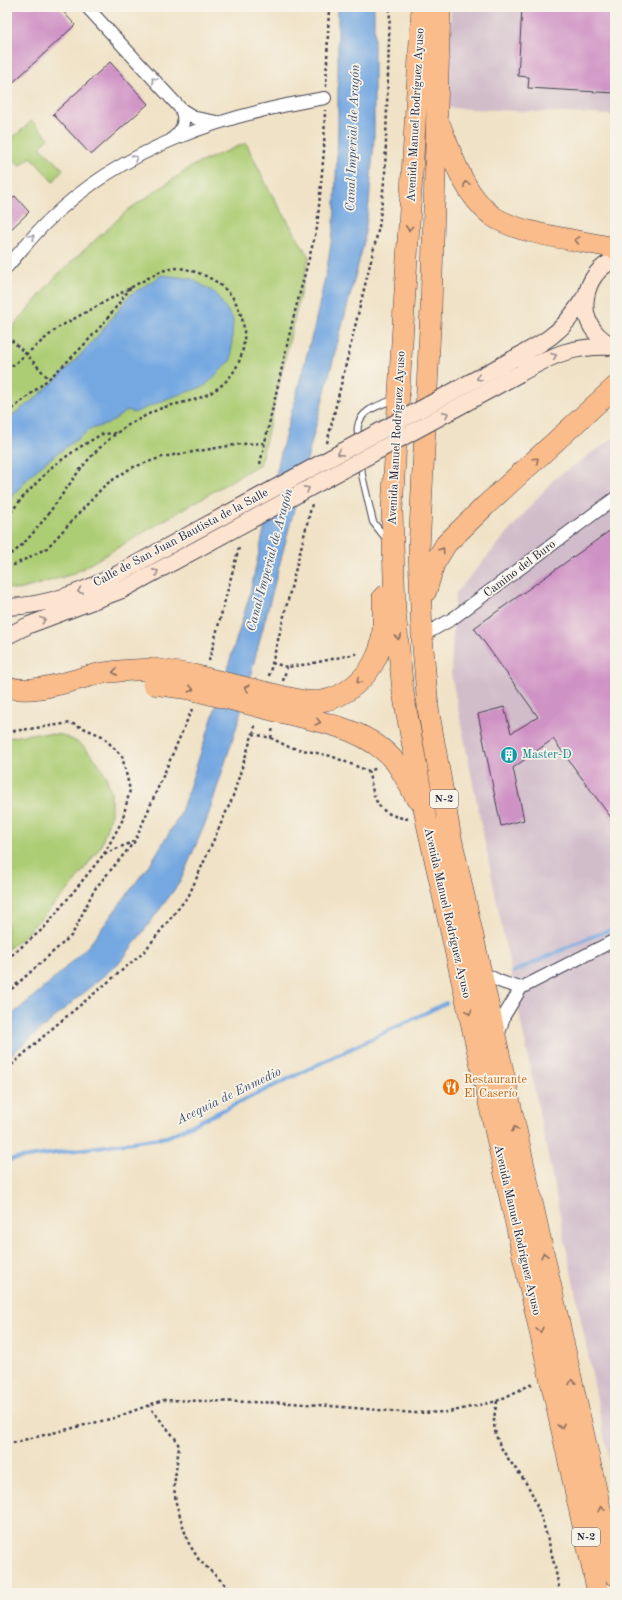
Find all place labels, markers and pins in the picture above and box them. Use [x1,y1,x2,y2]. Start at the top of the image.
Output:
building icon: Master-D [499,745,519,765]
place label: Master-D [522,749,572,761]
place label: Restaurante El Caserío [464,1074,527,1100]
restaurant icon: Restaurante El Caserío [441,1077,461,1097]

